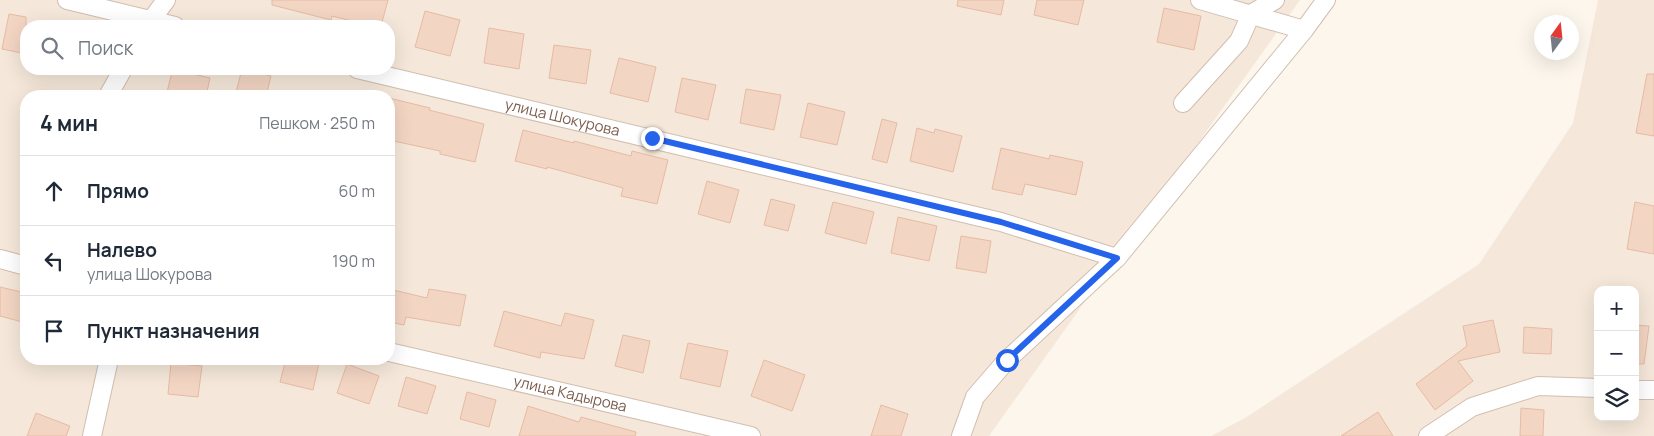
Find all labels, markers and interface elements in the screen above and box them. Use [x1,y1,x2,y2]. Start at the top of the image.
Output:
north arrow [1534,15,1579,60]
search box [20,20,395,75]
icon: search [38,34,66,62]
text: Поиск [78,35,133,61]
street label: улица Шокурова [503,93,622,141]
text: 4 мин [40,109,98,137]
text: Пешком · 250 m [259,112,375,134]
route end [641,127,664,150]
icon: ahead [40,177,68,205]
text: Прямо [87,178,149,204]
text: 60 m [339,180,375,202]
text: Налево [87,237,157,263]
icon: left [40,247,68,275]
text: 190 m [332,250,375,272]
text: улица Шокурова [87,263,212,285]
map controls [1594,286,1639,421]
button: + [1594,286,1639,331]
icon: arrive [40,317,68,345]
text: Пункт назначения [87,318,260,344]
button: − [1594,331,1639,376]
route start [996,349,1019,372]
street label: улица Кадырова [511,370,629,417]
button: layers [1594,376,1639,421]

